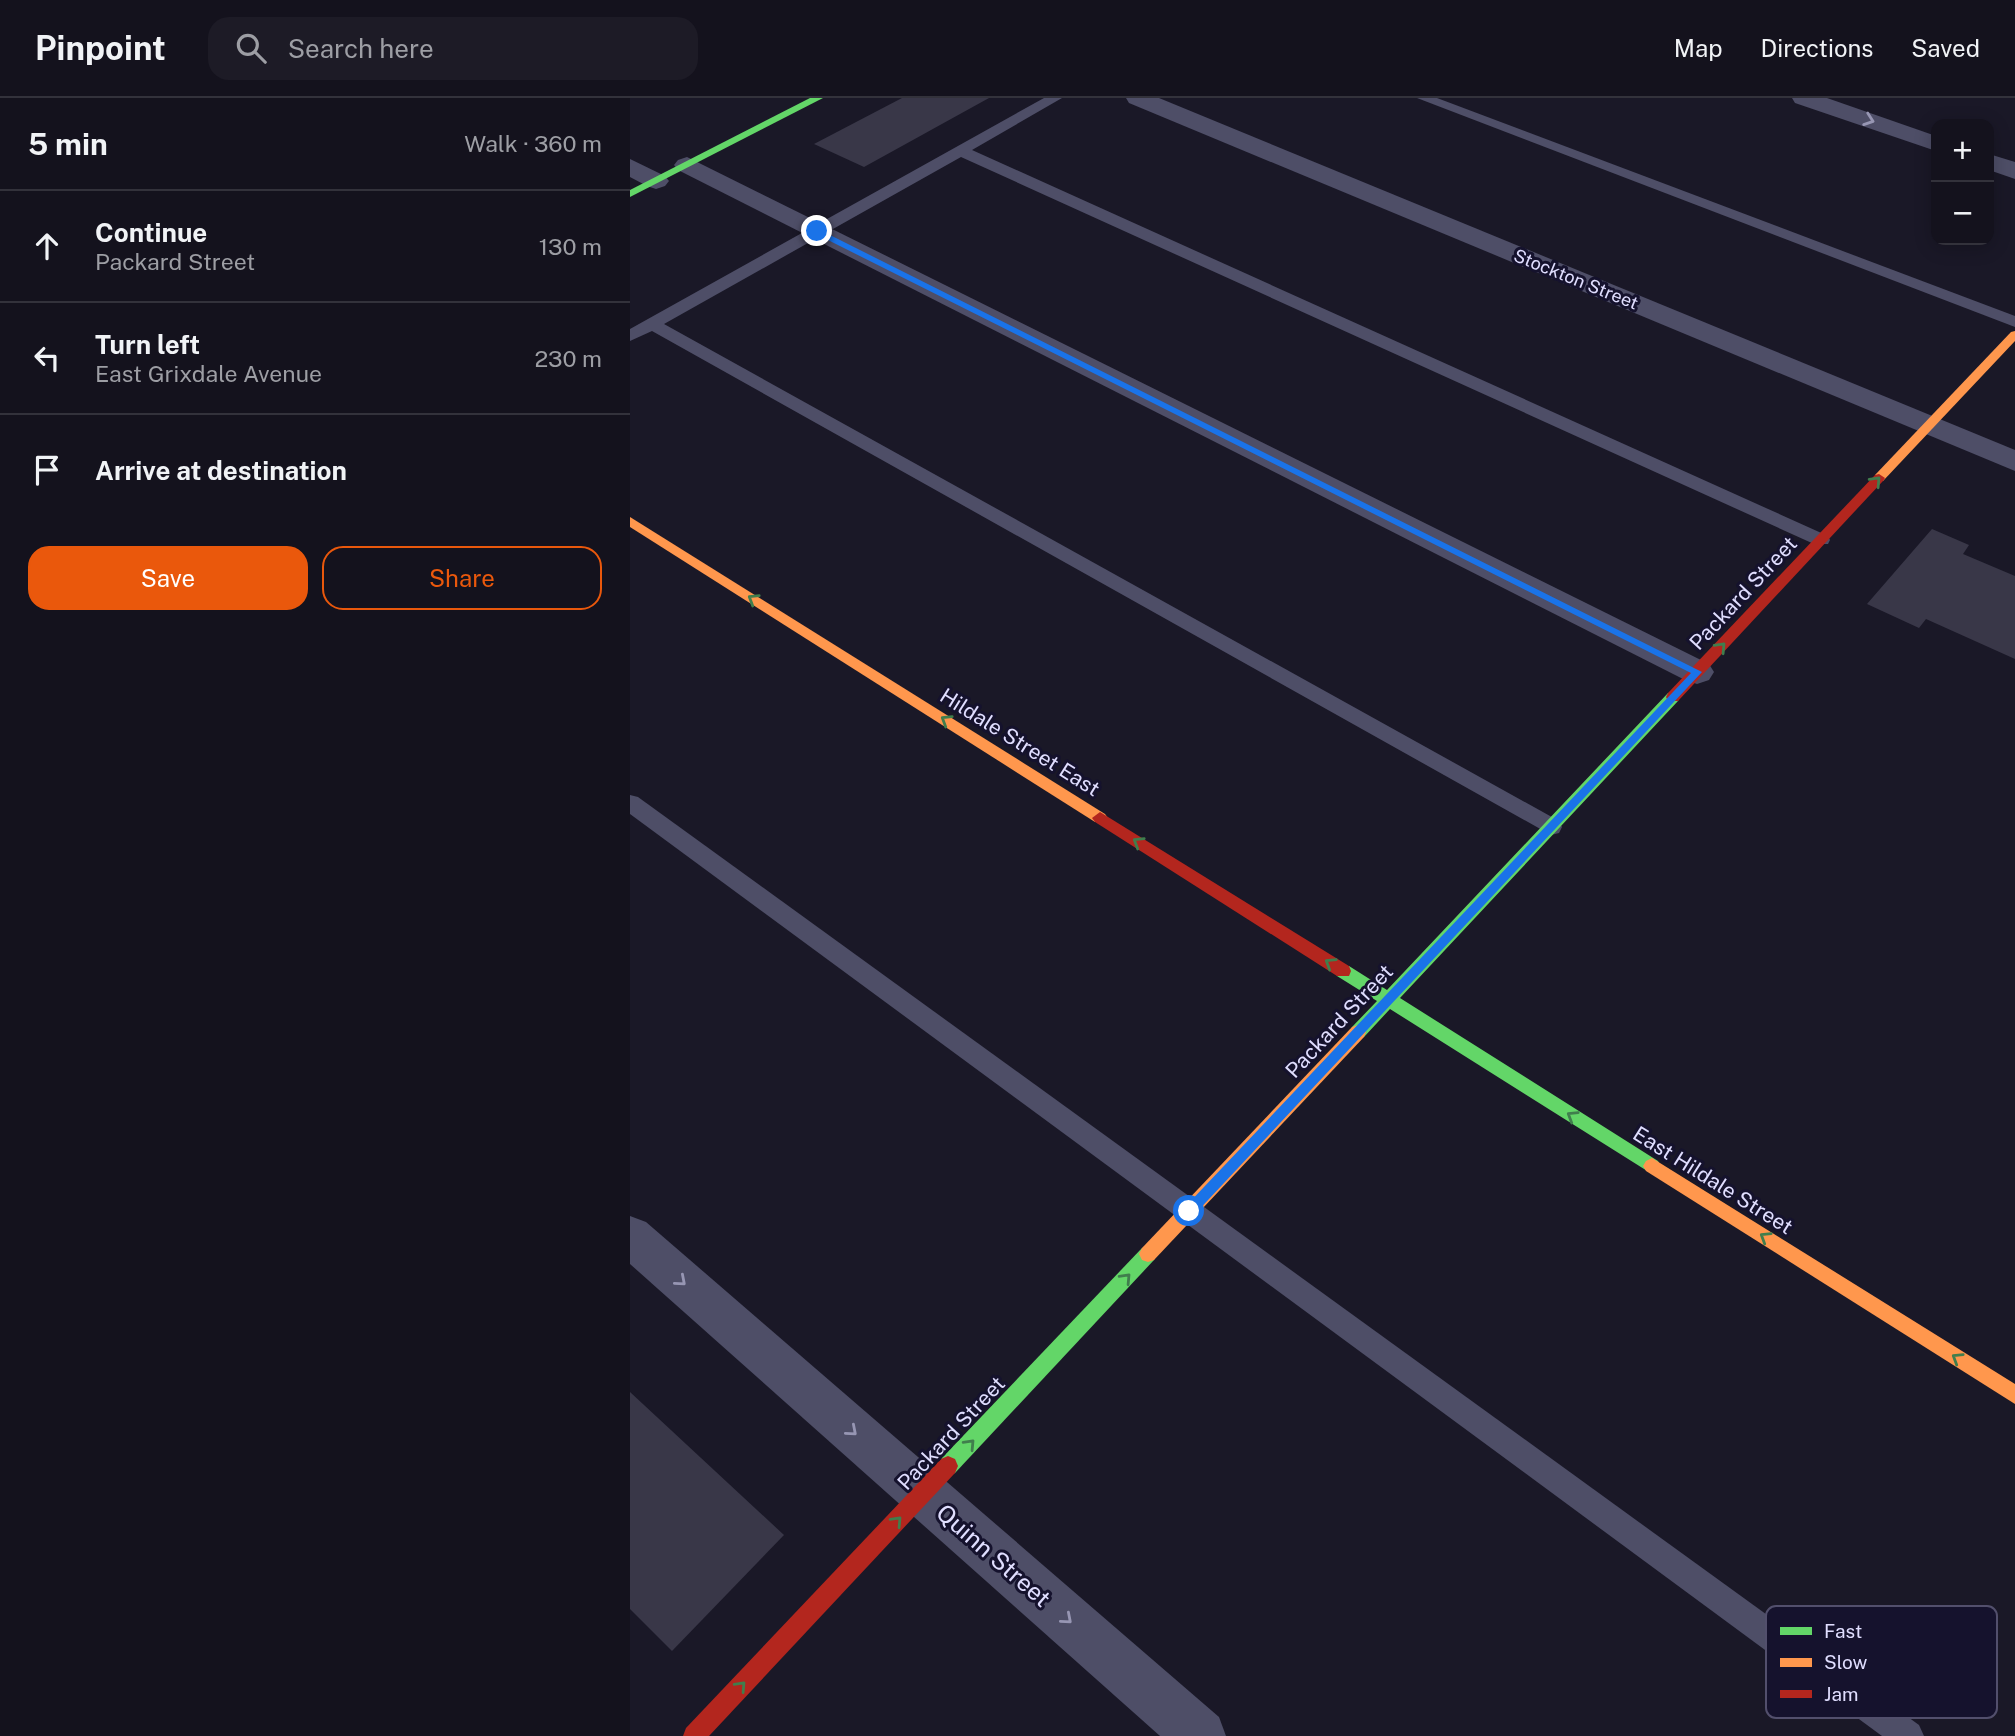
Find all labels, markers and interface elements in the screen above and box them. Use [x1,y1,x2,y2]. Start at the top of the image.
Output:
search box [208,17,698,80]
text: Pinpoint [35,29,166,67]
icon: search [232,29,270,67]
text: Search here [288,33,434,64]
text: Map [1674,34,1723,62]
text: Directions [1761,34,1873,62]
text: Saved [1911,34,1980,62]
one-way arrow [1862,112,1874,126]
map controls [1931,119,1994,245]
button: + [1931,119,1994,182]
text: 5 min [28,126,108,162]
text: Walk · 360 m [464,130,602,157]
button: − [1931,182,1994,245]
route end [801,215,832,246]
text: Continue [95,217,207,248]
icon: ahead [28,227,66,265]
text: 130 m [539,233,602,260]
street label: Stockton Street [1511,244,1641,314]
text: Packard Street [95,248,255,275]
text: Turn left [95,329,200,360]
icon: left [28,339,66,377]
text: 230 m [534,345,602,372]
text: East Grixdale Avenue [95,360,322,387]
icon: arrive [28,451,66,489]
text: Arrive at destination [95,455,347,486]
one-way arrow [1868,476,1881,489]
street label: Packard Street [1684,531,1802,655]
button: Save [28,546,308,610]
button: Share [322,546,602,610]
one-way arrow [748,594,761,607]
one-way arrow [1712,642,1725,655]
street label: Hildale Street East [936,683,1104,801]
one-way arrow [940,716,953,729]
one-way arrow [1132,837,1145,850]
street label: Packard Street [1280,959,1398,1083]
one-way arrow [1325,959,1338,972]
one-way arrow [1567,1111,1580,1124]
street label: East Hildale Street [1629,1121,1797,1239]
route start [1173,1195,1204,1226]
one-way arrow [1759,1233,1772,1246]
one-way arrow [673,1273,686,1285]
one-way arrow [1118,1273,1130,1286]
one-way arrow [1952,1354,1965,1367]
street label: Packard Street [892,1371,1010,1495]
one-way arrow [844,1423,857,1435]
one-way arrow [962,1439,974,1452]
street label: Quinn Street [931,1498,1057,1612]
one-way arrow [889,1516,902,1529]
legend [1766,1606,1997,1718]
one-way arrow [1059,1611,1072,1623]
text: Fast [1824,1620,1862,1642]
text: Slow [1824,1651,1868,1673]
one-way arrow [733,1681,746,1694]
text: Jam [1824,1683,1858,1705]

